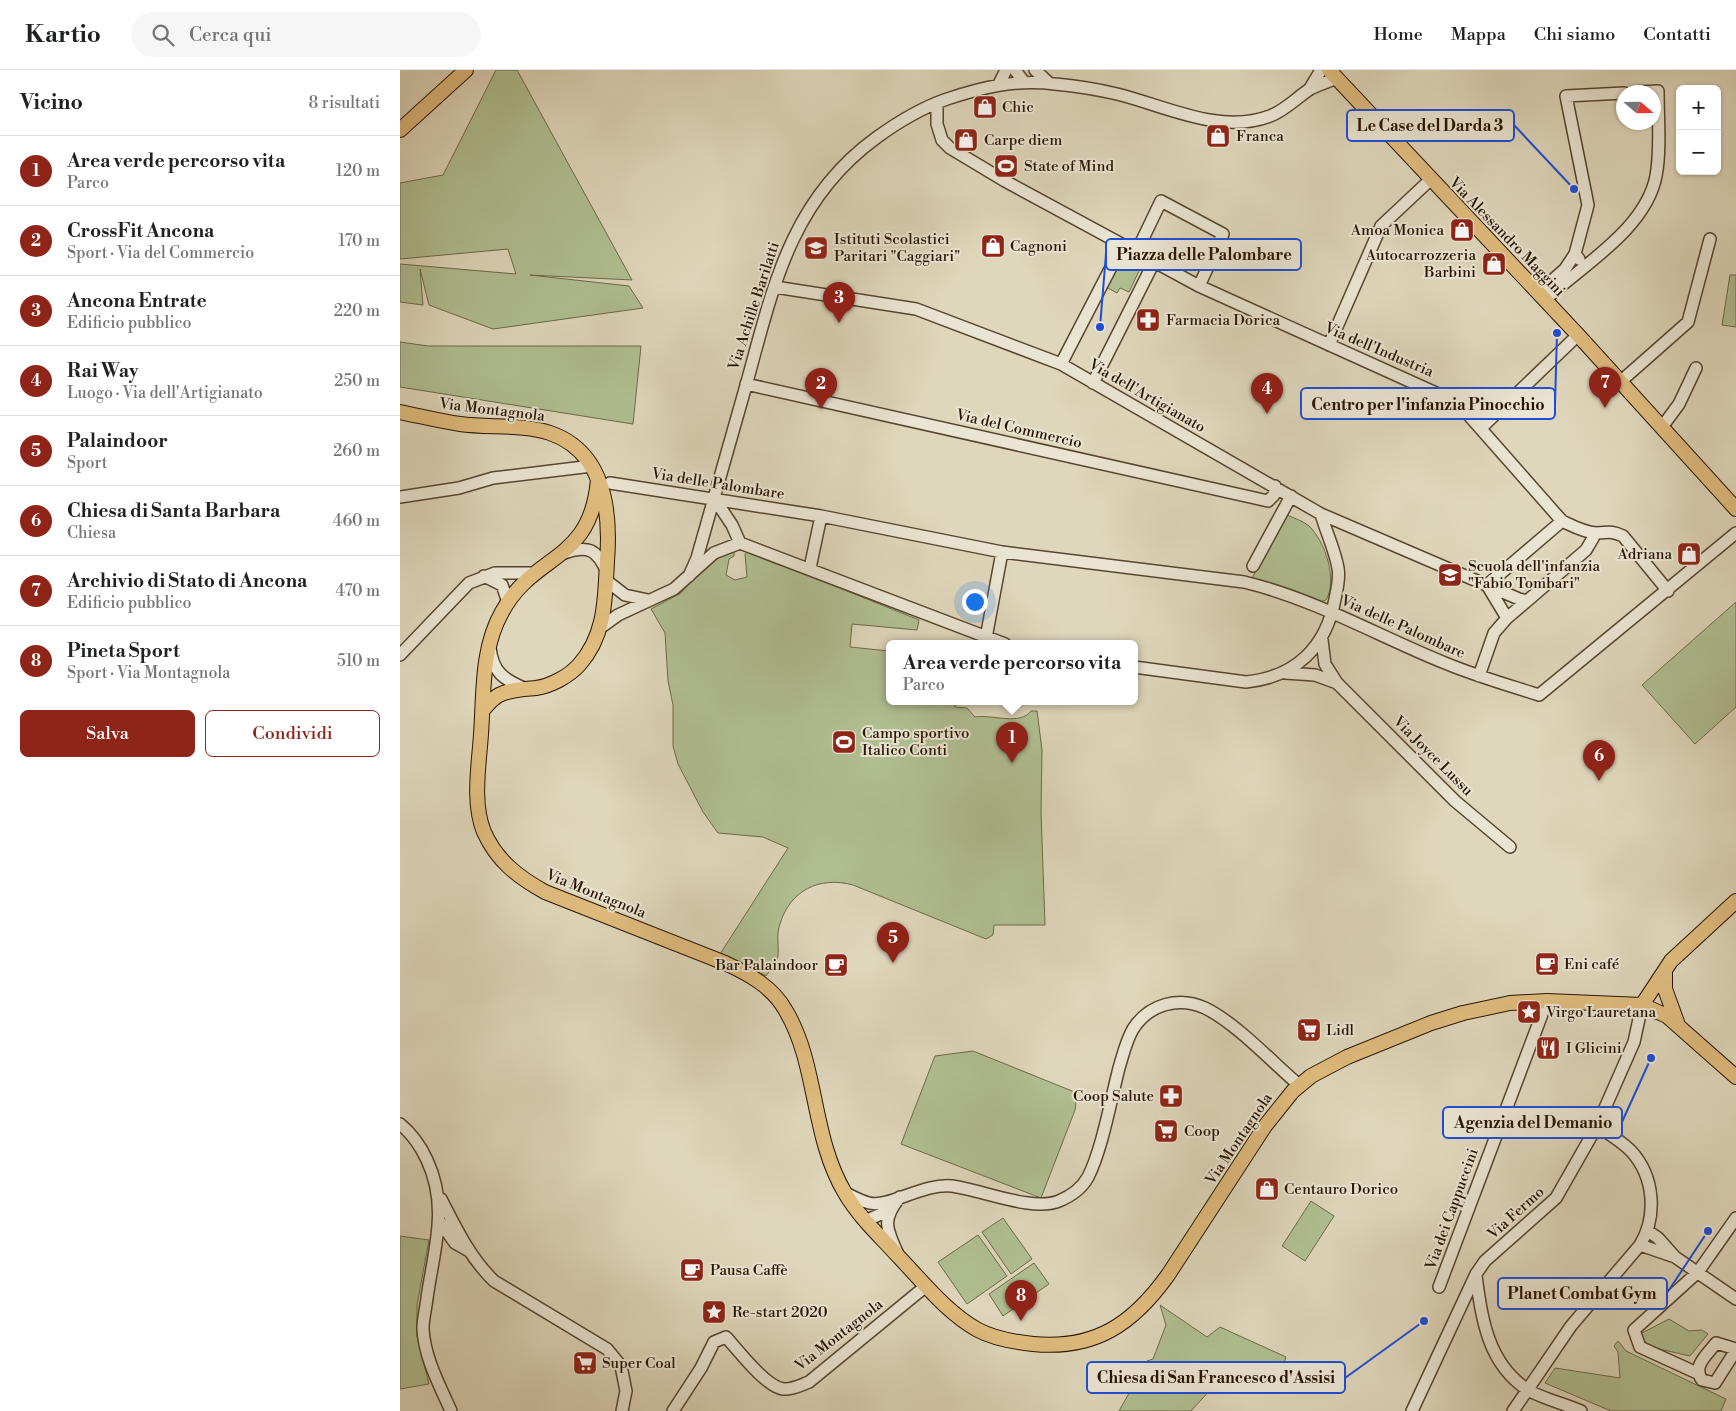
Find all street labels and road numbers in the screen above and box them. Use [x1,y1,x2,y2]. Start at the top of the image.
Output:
street label: Via Alessandro Maggini [1444,172,1569,301]
street label: Via Achille Barilatti [724,239,784,373]
street label: Via dell'Industria [1321,318,1437,382]
street label: Via dell'Artigianato [1084,354,1209,437]
street label: Via Montagnola [437,394,546,426]
street label: Via del Commercio [953,405,1084,453]
street label: Via delle Palombare [649,464,786,504]
street label: Via delle Palombare [1337,591,1468,663]
street label: Via Joyce Lussu [1388,711,1477,800]
street label: Via Montagnola [542,865,649,923]
street label: Via Montagnola [1201,1089,1277,1189]
street label: Via dei Cappuccini [1421,1146,1483,1273]
street label: Via Fermo [1483,1182,1548,1244]
street label: Via Montagnola [790,1294,887,1376]

